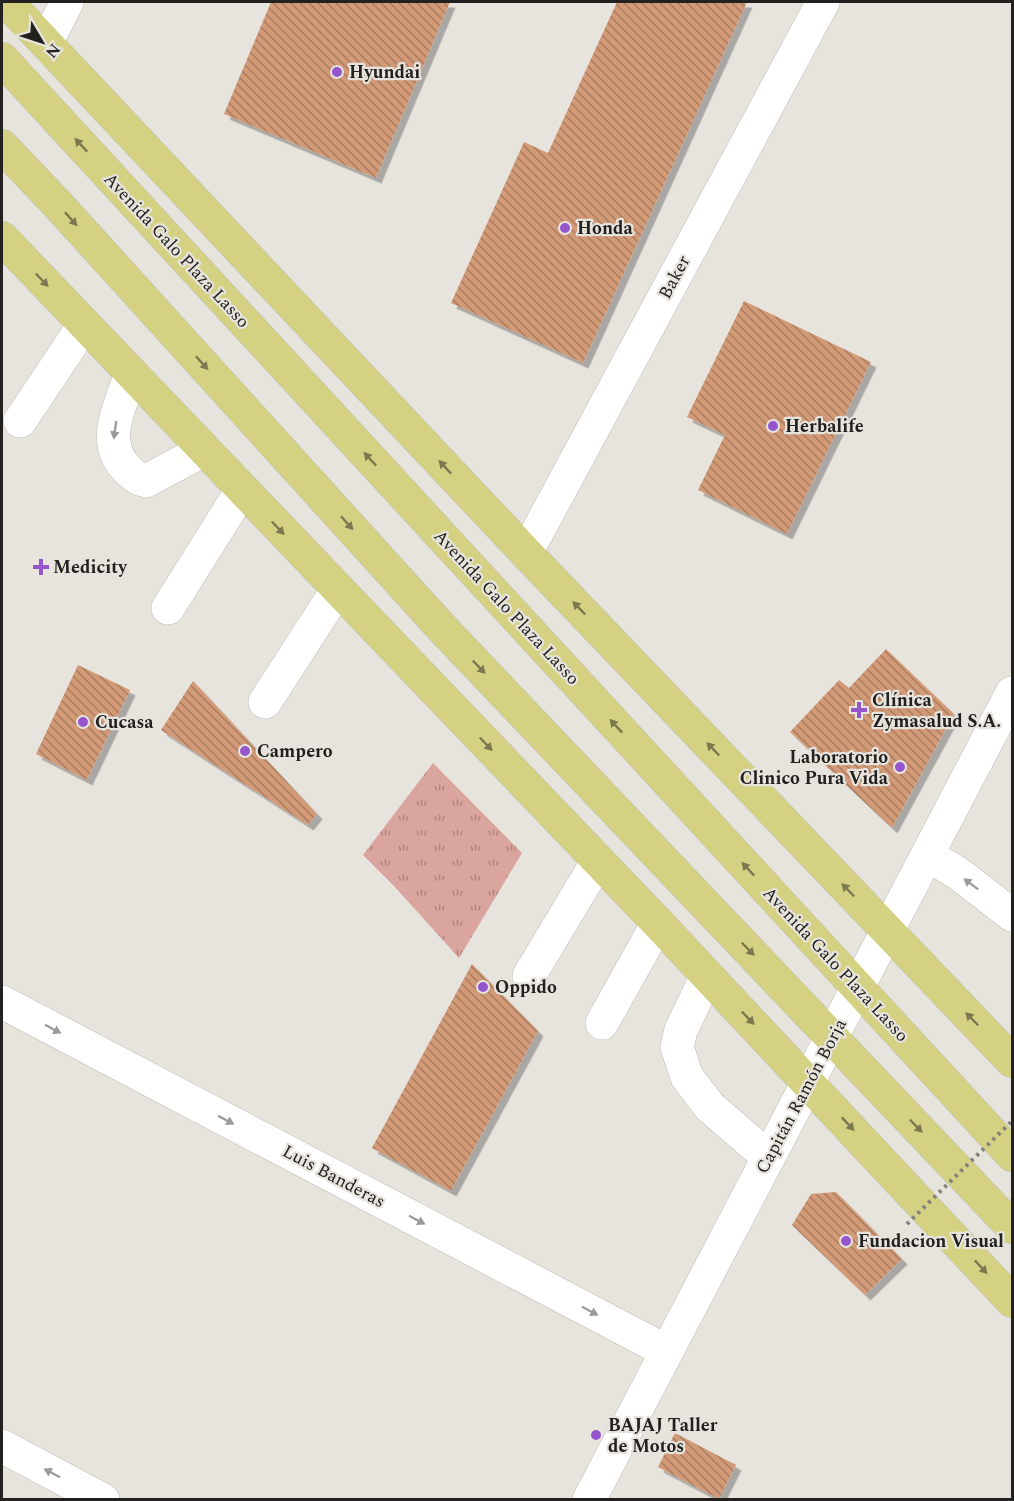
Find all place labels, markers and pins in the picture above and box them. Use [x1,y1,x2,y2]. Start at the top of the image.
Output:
place label: Hyundai [349,59,420,86]
marker: Hyundai [330,65,344,79]
place label: Honda [577,215,634,242]
marker: Honda [558,221,572,235]
place label: Herbalife [785,413,864,440]
marker: Herbalife [766,419,780,433]
place label: Medicity [53,554,128,581]
marker: Medicity [34,560,48,574]
place label: Clínica Zymasalud S.A. [872,687,1001,735]
marker: Clínica Zymasalud S.A. [850,701,868,719]
place label: Cucasa [95,709,154,736]
marker: Cucasa [76,715,90,729]
place label: Campero [257,738,333,765]
marker: Campero [238,744,252,758]
place label: Laboratorio Clinico Pura Vida [740,744,889,792]
marker: Laboratorio Clinico Pura Vida [893,760,907,774]
place label: Oppido [495,974,557,1001]
marker: Oppido [476,980,490,994]
place label: Fundacion Visual [858,1228,1004,1255]
marker: Fundacion Visual [839,1234,853,1248]
place label: BAJAJ Taller de Motos [608,1412,718,1460]
marker: BAJAJ Taller de Motos [589,1428,603,1442]

